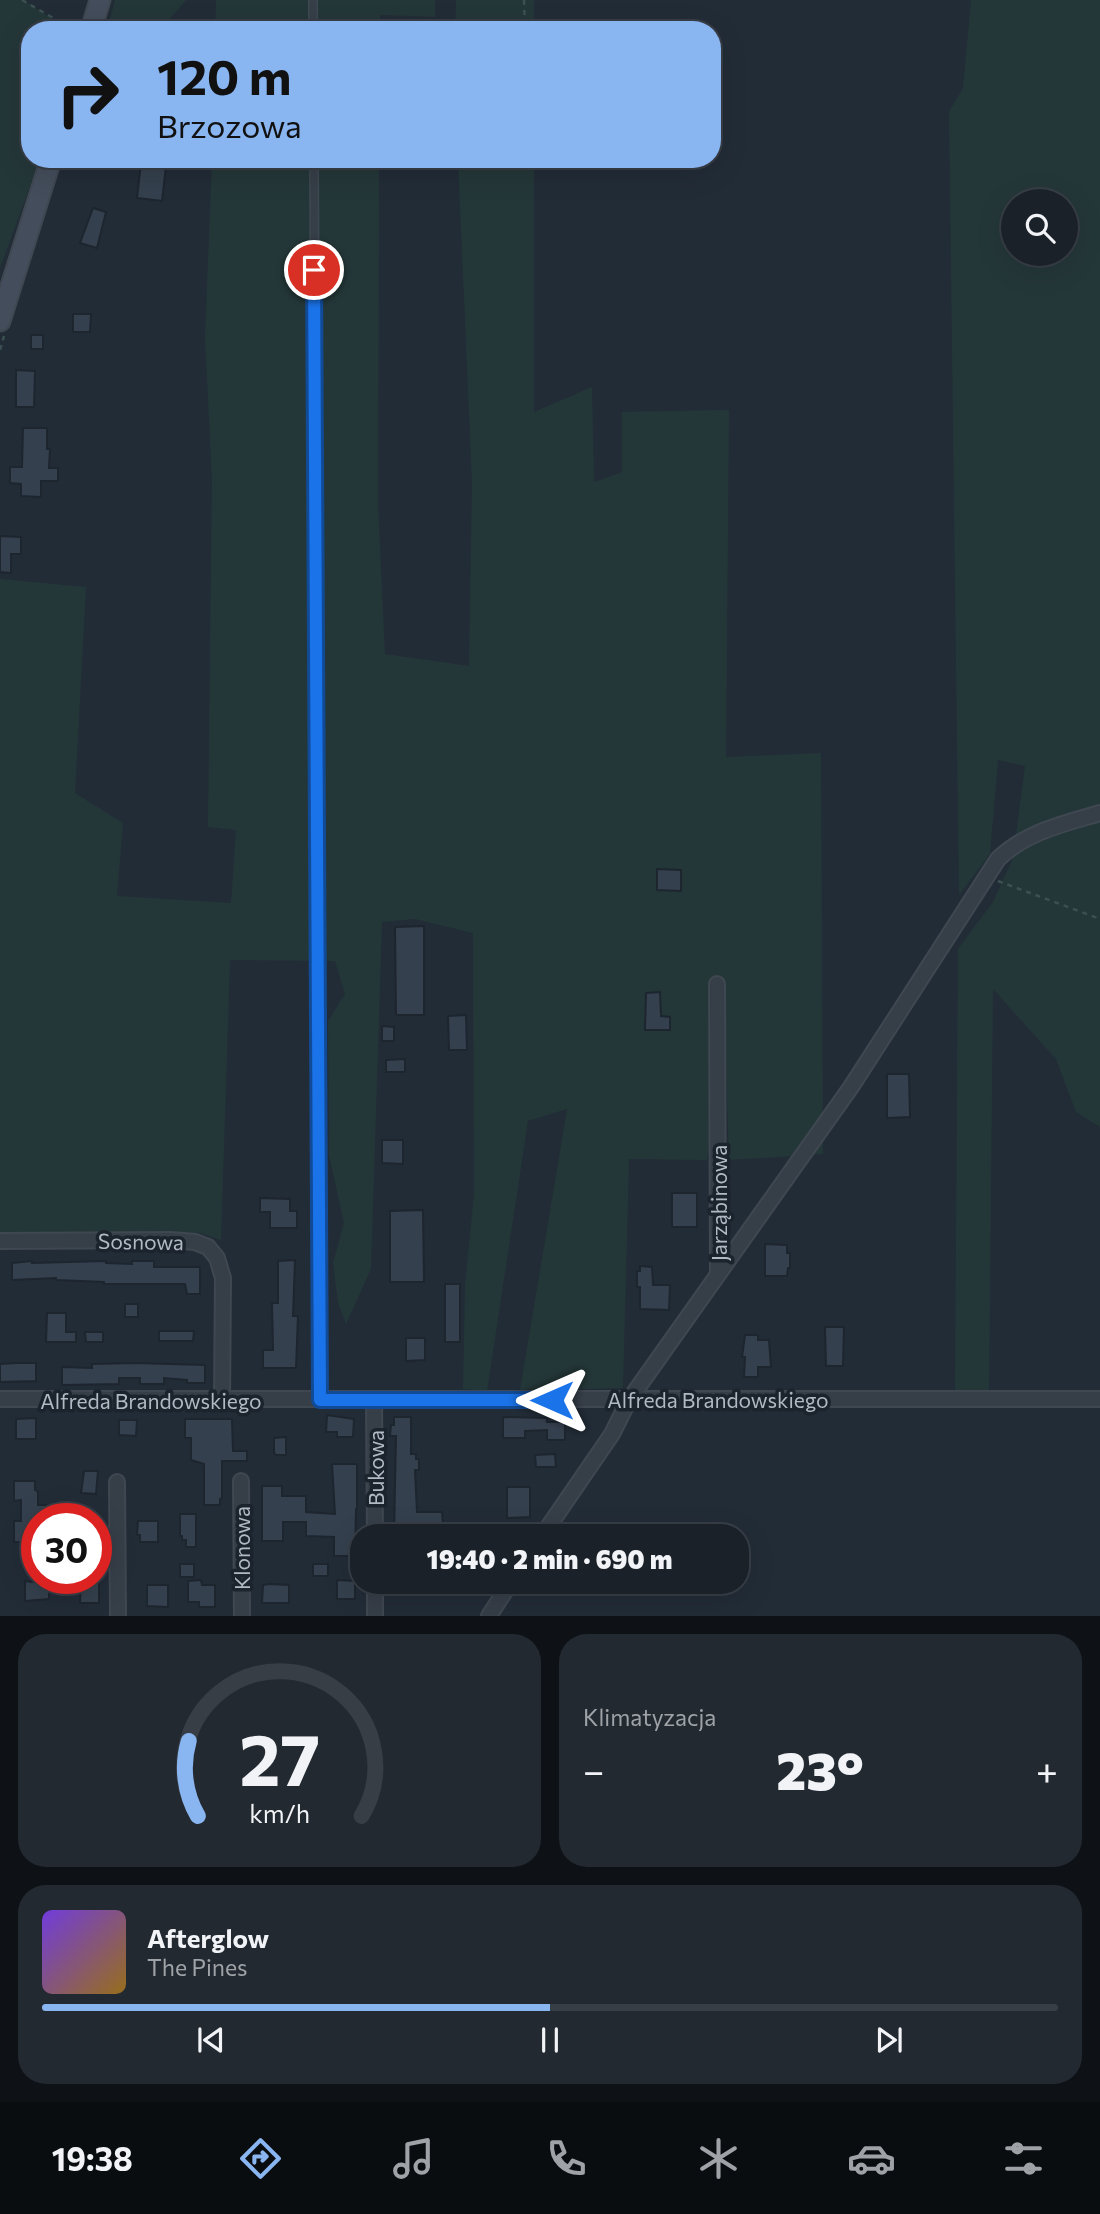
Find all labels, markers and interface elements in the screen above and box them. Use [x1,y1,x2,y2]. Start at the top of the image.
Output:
text: 120 m [157,45,291,105]
icon: right [42,49,133,140]
text: Brzozowa [157,105,302,145]
map controls [1001,189,1078,266]
button: search [1001,189,1078,266]
pin [284,240,344,300]
icon: arrive [295,251,333,289]
street label: Jarząbinowa [706,1145,731,1261]
street label: Sosnowa [98,1228,184,1254]
position arrow [515,1363,589,1437]
street label: Alfreda Brandowskiego [607,1387,829,1412]
street label: Alfreda Brandowskiego [40,1388,262,1413]
street label: Bukowa [363,1430,388,1506]
speed limit sign: 30 [21,1503,112,1594]
street label: Klonowa [229,1506,254,1590]
text: 19:40 · 2 min · 690 m [427,1543,672,1574]
text: Klimatyzacja [583,1703,716,1731]
text: 27 [239,1713,320,1802]
text: 23° [776,1737,864,1801]
text: − [583,1746,605,1793]
text: + [1036,1746,1058,1793]
text: km/h [249,1798,310,1828]
text: Afterglow [147,1922,269,1953]
text: The Pines [147,1953,248,1981]
icon: previous [192,2021,230,2059]
icon: pause [531,2021,569,2059]
icon: next [870,2021,908,2059]
icon: directions [236,2134,285,2183]
icon: music [389,2134,438,2183]
icon: phone [542,2134,591,2183]
icon: climate [694,2134,743,2183]
icon: car [847,2134,896,2183]
icon: filters [999,2134,1048,2183]
text: 19:38 [52,2138,133,2178]

